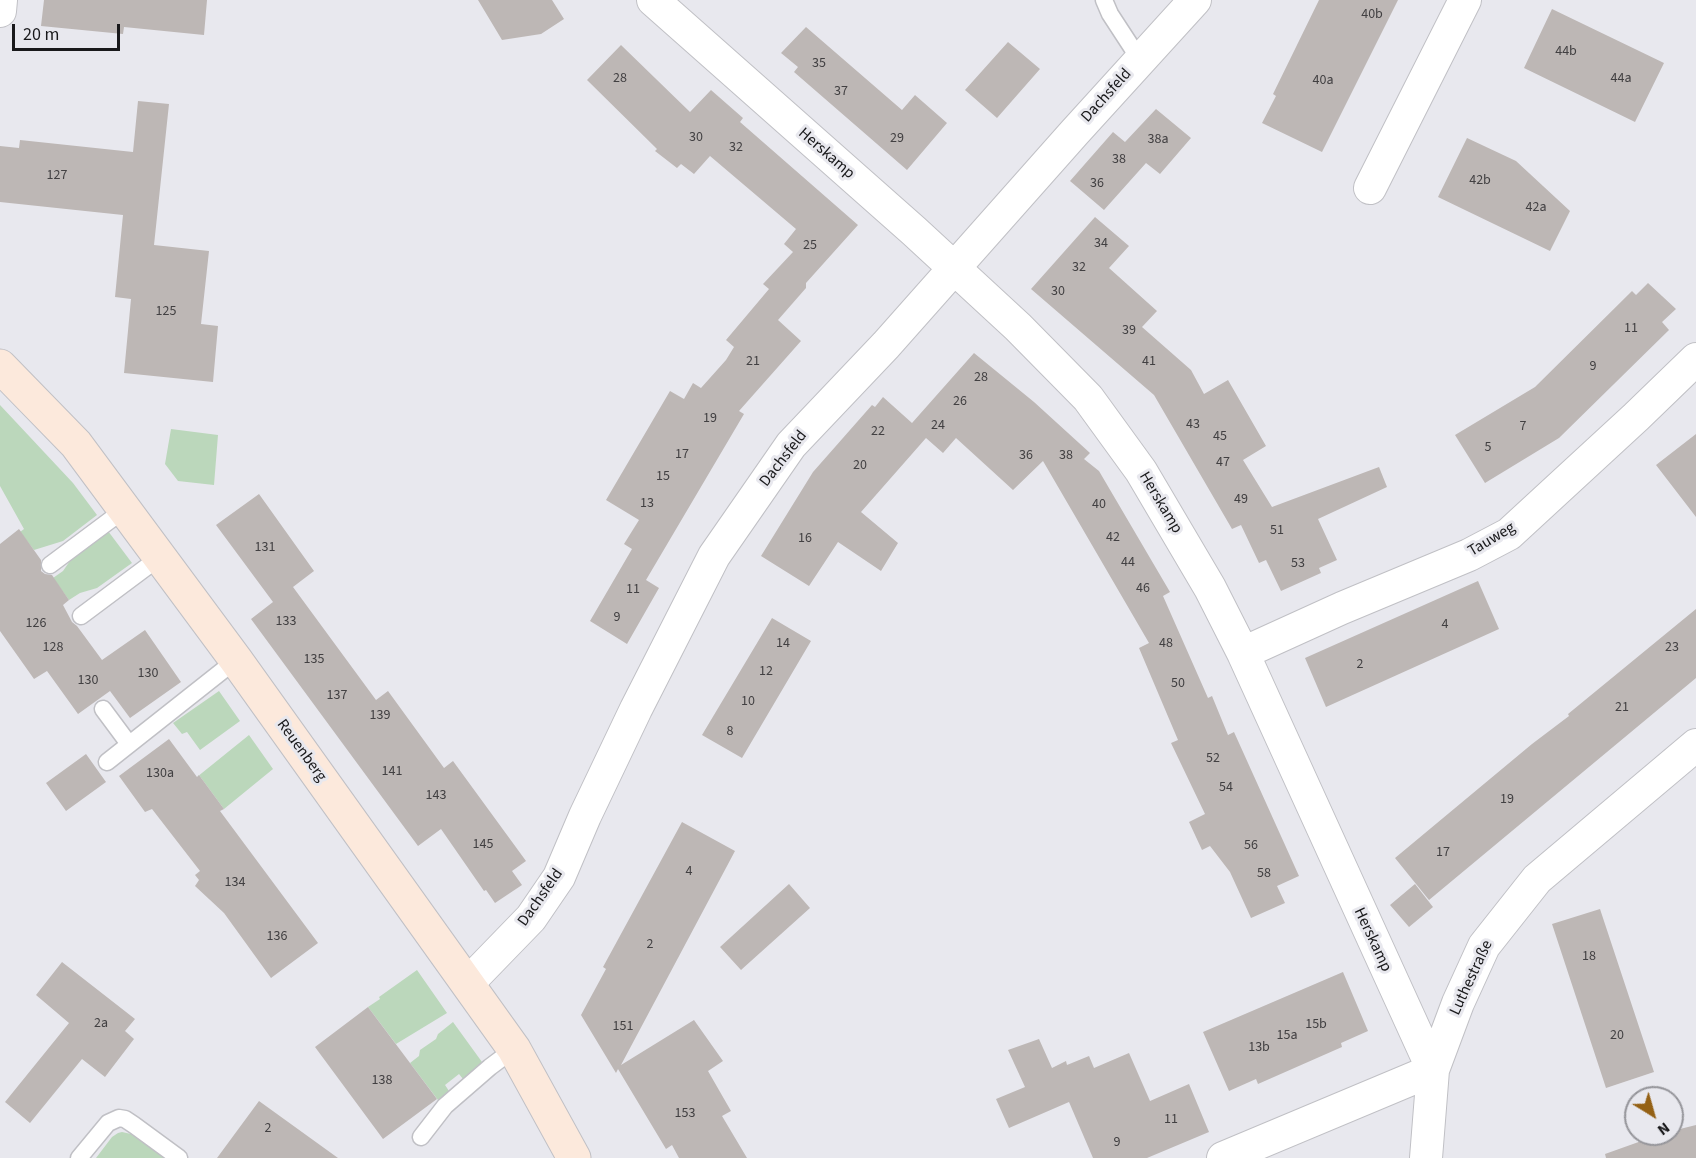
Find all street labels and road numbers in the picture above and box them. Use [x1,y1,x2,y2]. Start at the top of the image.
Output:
street label: Dachsfeld [1078,65,1136,127]
street label: Herskamp [794,124,858,184]
street label: Dachsfeld [756,427,812,491]
street label: Herskamp [1134,469,1186,537]
street label: Tauweg [1465,519,1519,561]
street label: Reuenberg [272,716,330,786]
street label: Dachsfeld [514,865,568,931]
street label: Herskamp [1349,905,1395,975]
street label: Luthestraße [1446,937,1498,1019]

